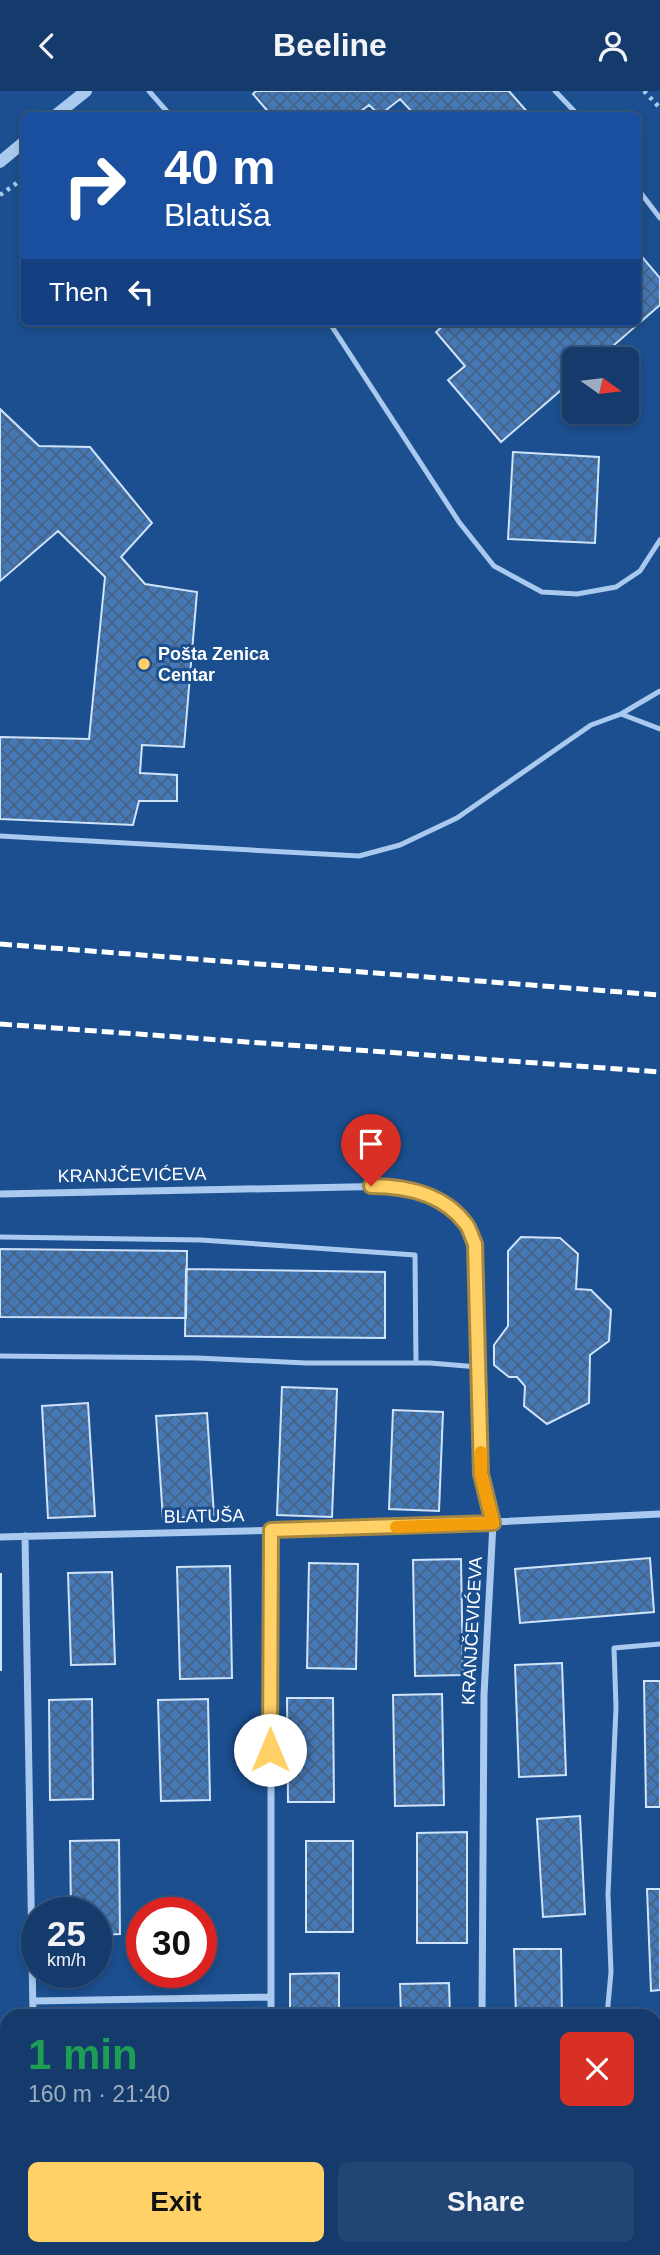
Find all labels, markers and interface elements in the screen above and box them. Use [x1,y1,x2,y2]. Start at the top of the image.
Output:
icon: back [28,27,66,65]
text: Beeline [273,27,387,63]
icon: person [594,27,632,65]
icon: right [49,140,140,231]
text: 40 m [164,140,276,194]
text: Blatuša [164,197,271,233]
icon: left [122,273,160,311]
text: Then [49,277,108,307]
north arrow [562,347,639,423]
map controls [562,347,639,424]
place label: Pošta Zenica Centar [158,644,270,685]
marker: Pošta Zenica Centar [136,656,152,672]
pin [341,1114,401,1186]
icon: arrive [352,1125,390,1163]
street label: KRANJČEVIĆEVA [57,1163,207,1186]
street label: BLATUŠA [163,1504,245,1527]
street label: KRANJČEVIĆEVA [457,1556,486,1706]
position arrow [233,1713,307,1787]
speed limit sign: 30 [126,1897,217,1988]
text: 25 [47,1914,86,1953]
text: km/h [47,1950,86,1970]
text: 1 min [28,2031,138,2078]
button: close [560,2032,634,2106]
text: 160 m · 21:40 [28,2081,170,2107]
button: Exit [28,2162,324,2242]
button: Share [338,2162,634,2242]

